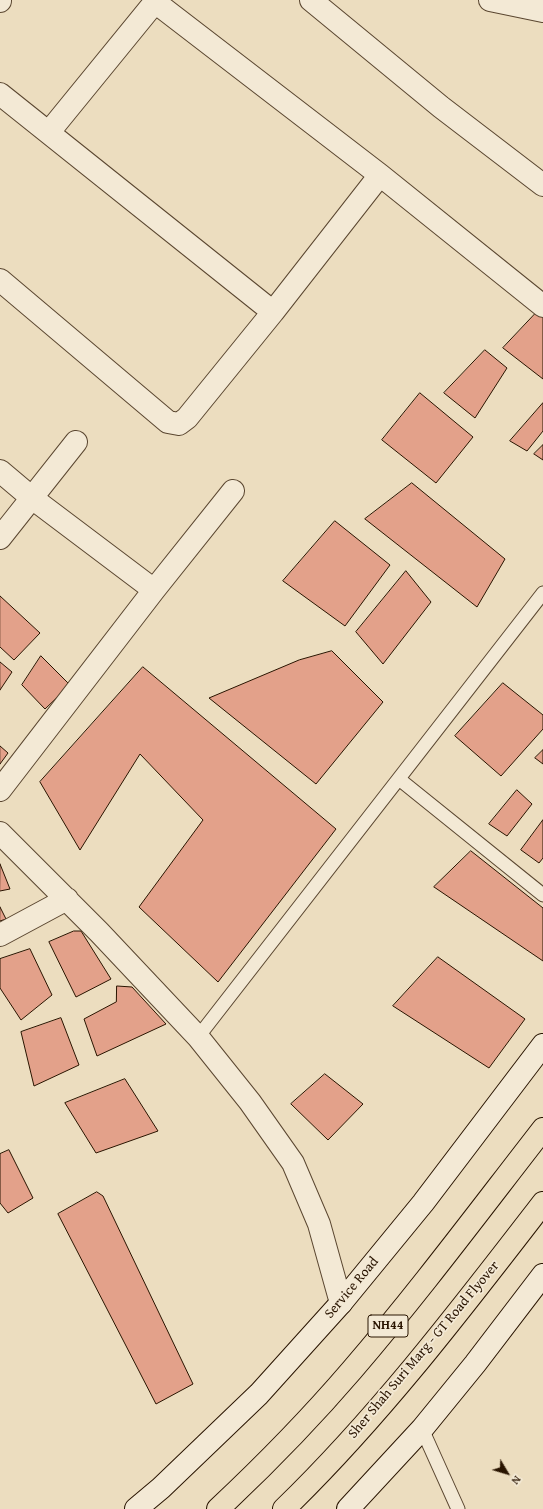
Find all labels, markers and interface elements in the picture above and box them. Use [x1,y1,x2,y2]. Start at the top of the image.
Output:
street label: Service Road [321,1254,383,1322]
street label: Sher Shah Suri Marg - GT Road Flyover [345,1258,503,1442]
road number: NH44 [368,1315,408,1337]
north arrow [487,1453,527,1493]
text: N [508,1473,525,1488]

